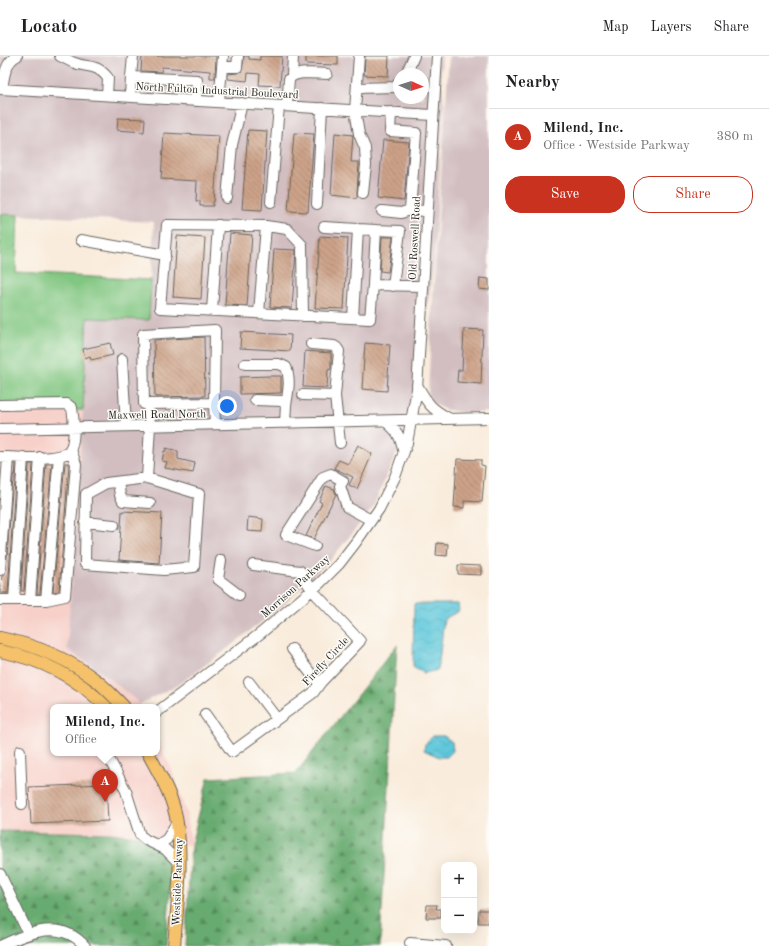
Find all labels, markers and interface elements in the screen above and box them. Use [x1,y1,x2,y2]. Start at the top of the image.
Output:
text: Locato [20,18,77,37]
text: Map [603,20,629,34]
text: Layers [651,20,692,34]
text: Share [714,20,749,34]
north arrow [393,68,429,104]
text: Nearby [505,74,560,91]
street label: North Fulton Industrial Boulevard [135,82,299,101]
text: Milend, Inc. [543,121,623,136]
text: A [513,130,523,143]
text: 380 m [716,130,753,143]
text: Office · Westside Parkway [543,139,690,152]
button: Save [505,176,625,213]
button: Share [633,176,753,213]
street label: Old Roswell Road [408,195,423,280]
your location [217,396,237,416]
street label: Maxwell Road North [108,409,206,422]
street label: Morrison Parkway [260,554,332,621]
street label: Firefly Circle [301,635,351,689]
popup [50,704,160,756]
text: Milend, Inc. [65,715,145,730]
text: Office [65,733,97,746]
pin: A [92,769,118,802]
street label: Westside Parkway [171,838,186,926]
map controls [441,862,477,934]
button: + [441,862,477,898]
button: − [441,898,477,934]

